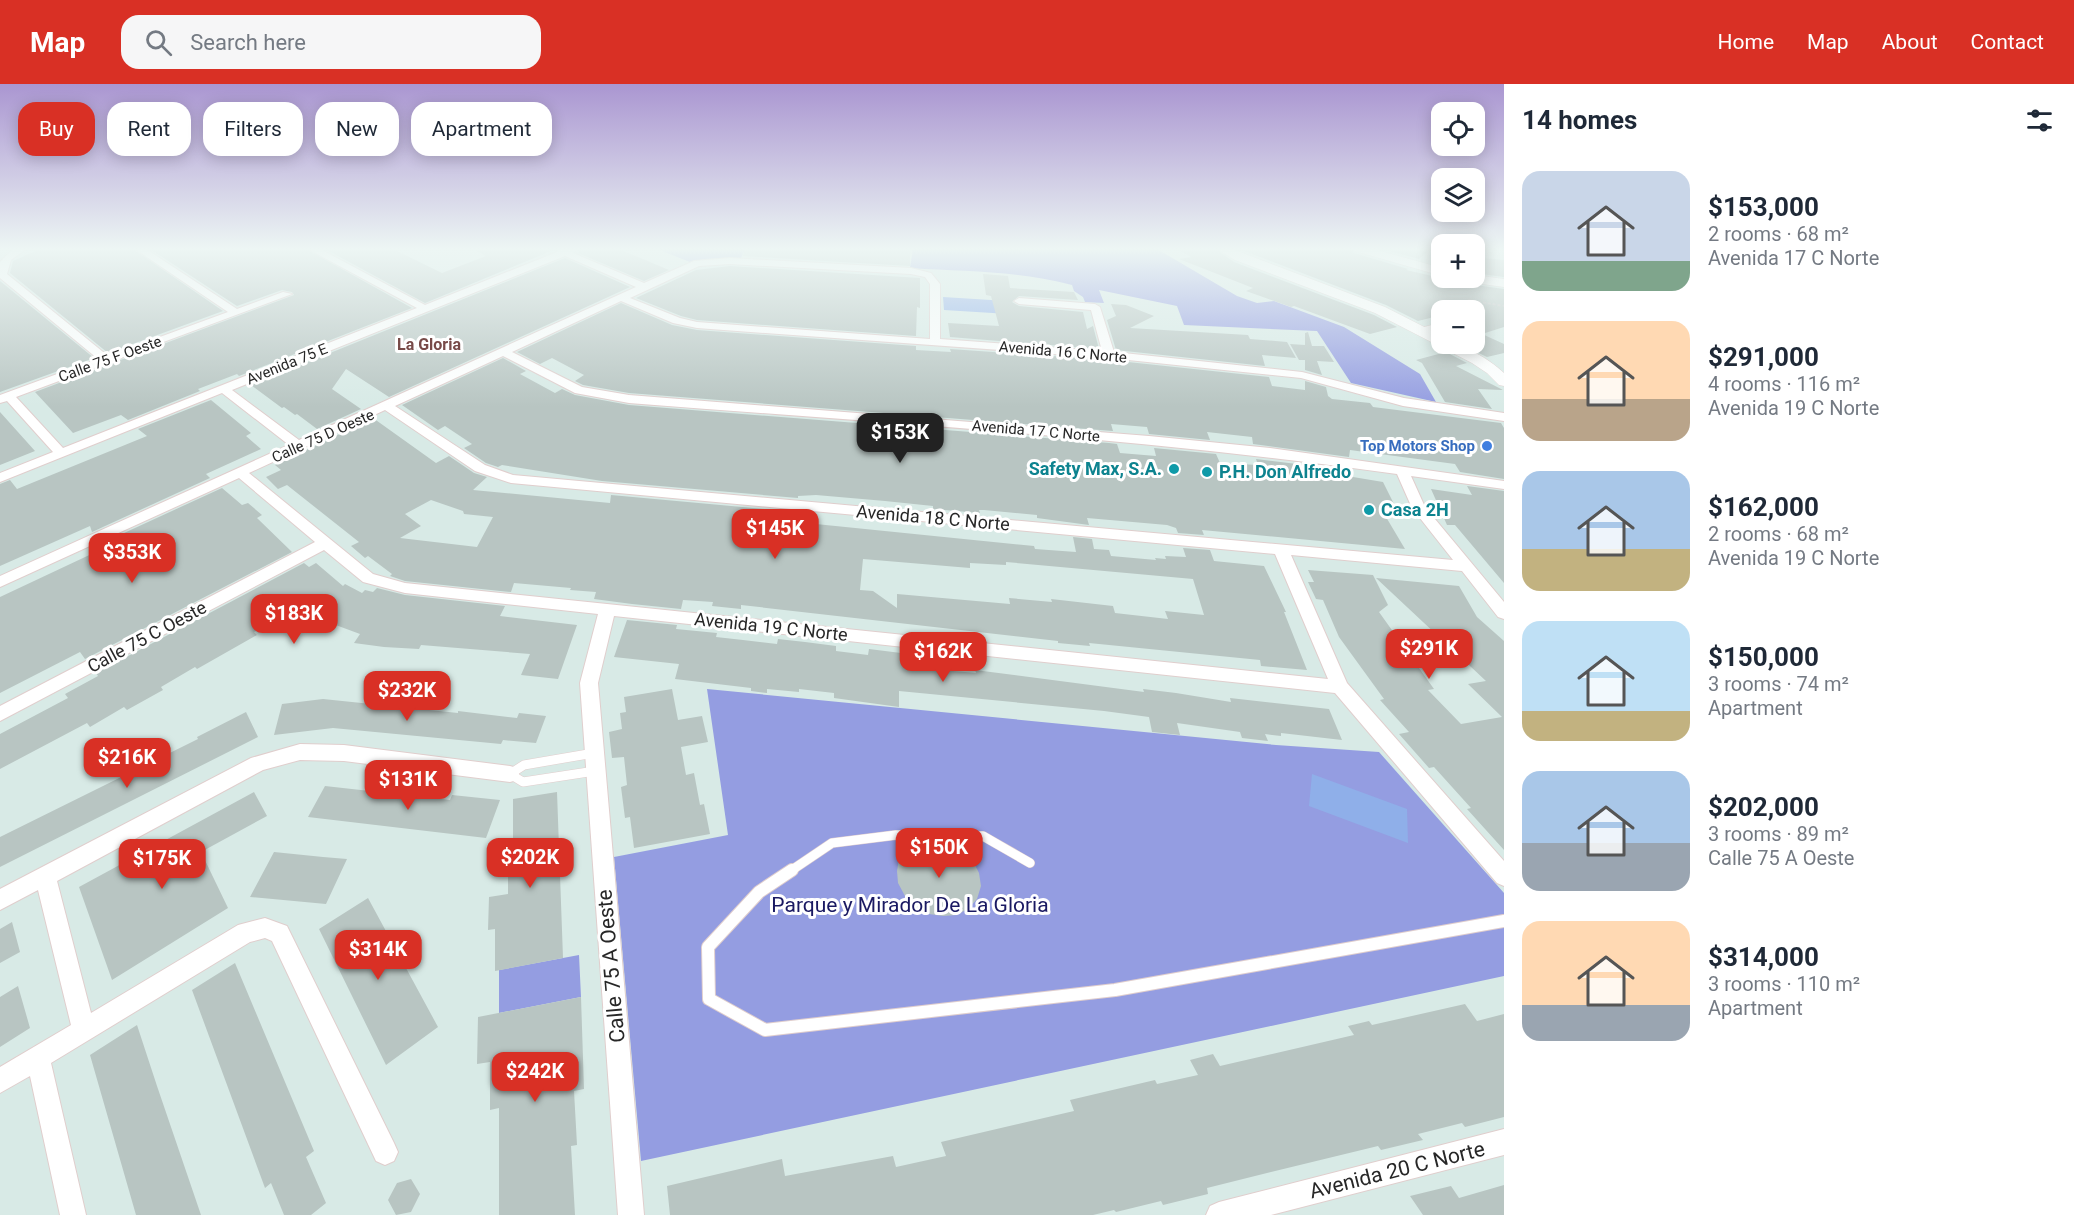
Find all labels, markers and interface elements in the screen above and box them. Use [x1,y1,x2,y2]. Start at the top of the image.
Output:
search box [121,15,541,69]
text: Map [30,26,85,59]
icon: search [142,26,175,59]
text: Search here [190,30,306,55]
text: Home [1718,30,1774,54]
text: Map [1807,30,1849,54]
text: About [1882,30,1938,54]
text: Contact [1971,30,2044,54]
chip: Buy [18,102,95,156]
chip: Rent [107,102,191,156]
chip: Filters [203,102,303,156]
chip: New [315,102,399,156]
chip: Apartment [411,102,552,156]
map controls [1431,102,1485,354]
button: locate [1431,102,1485,156]
icon: filters [2023,104,2056,137]
text: 14 homes [1522,105,1637,135]
button: layers [1431,168,1485,222]
text: $153,000 [1708,192,1819,222]
icon: home [1570,195,1642,267]
text: 2 rooms · 68 m² [1708,222,1849,246]
button: + [1431,234,1485,288]
text: Avenida 17 C Norte [1708,246,1879,270]
button: − [1431,300,1485,354]
street label: Calle 75 F Oeste [56,332,164,386]
district label: La Gloria [397,335,461,354]
street label: Avenida 16 C Norte [998,337,1128,367]
street label: Avenida 75 E [244,339,331,388]
text: $291,000 [1708,342,1819,372]
icon: home [1570,345,1642,417]
text: 4 rooms · 116 m² [1708,372,1860,396]
text: Avenida 19 C Norte [1708,396,1879,420]
street label: Calle 75 D Oeste [269,405,377,467]
pin: $153K [858,413,942,464]
street label: Avenida 17 C Norte [971,416,1101,446]
text: $153K [871,420,929,444]
place label: Top Motors Shop [1360,437,1475,455]
marker: Top Motors Shop [1480,439,1494,453]
place label: Safety Max, S.A. [1029,458,1162,479]
place label: P.H. Don Alfredo [1219,461,1351,482]
marker: Safety Max, S.A. [1167,462,1181,476]
marker: P.H. Don Alfredo [1200,465,1214,479]
text: $162,000 [1708,492,1819,522]
icon: home [1570,495,1642,567]
place label: Casa 2H [1381,499,1449,520]
street label: Avenida 18 C Norte [855,500,1011,535]
marker: Casa 2H [1362,503,1376,517]
pin: $145K [733,509,817,560]
text: $145K [746,516,804,540]
text: 2 rooms · 68 m² [1708,522,1849,546]
pin: $353K [90,533,174,584]
text: $353K [103,540,161,564]
text: Avenida 19 C Norte [1708,546,1879,570]
pin: $183K [252,594,336,645]
street label: Calle 75 C Oeste [84,596,210,677]
text: $183K [265,601,323,625]
street label: Avenida 19 C Norte [693,608,849,645]
pin: $291K [1387,629,1471,680]
pin: $162K [901,632,985,683]
text: $291K [1400,636,1458,660]
text: $162K [914,639,972,663]
text: $150,000 [1708,642,1819,672]
icon: home [1570,645,1642,717]
pin: $232K [365,671,449,722]
text: 3 rooms · 74 m² [1708,672,1849,696]
text: $232K [378,678,436,702]
text: Apartment [1708,696,1803,720]
pin: $216K [85,738,169,789]
text: $216K [98,745,156,769]
pin: $131K [366,760,450,811]
text: $131K [379,767,437,791]
text: $202,000 [1708,792,1819,822]
icon: home [1570,795,1642,867]
text: 3 rooms · 89 m² [1708,822,1849,846]
pin: $150K [897,828,981,879]
text: $150K [910,835,968,859]
pin: $202K [488,838,572,889]
pin: $175K [120,839,204,890]
text: $202K [501,845,559,869]
text: $175K [133,846,191,870]
text: Calle 75 A Oeste [1708,846,1854,870]
street label: Calle 75 A Oeste [592,888,630,1044]
park label: Parque y Mirador De La Gloria [771,893,1049,917]
pin: $314K [336,930,420,981]
text: $314K [349,937,407,961]
text: $314,000 [1708,942,1819,972]
icon: home [1570,945,1642,1017]
text: 3 rooms · 110 m² [1708,972,1860,996]
text: Apartment [1708,996,1803,1020]
pin: $242K [493,1052,577,1103]
text: $242K [506,1059,564,1083]
street label: Avenida 20 C Norte [1307,1137,1487,1203]

